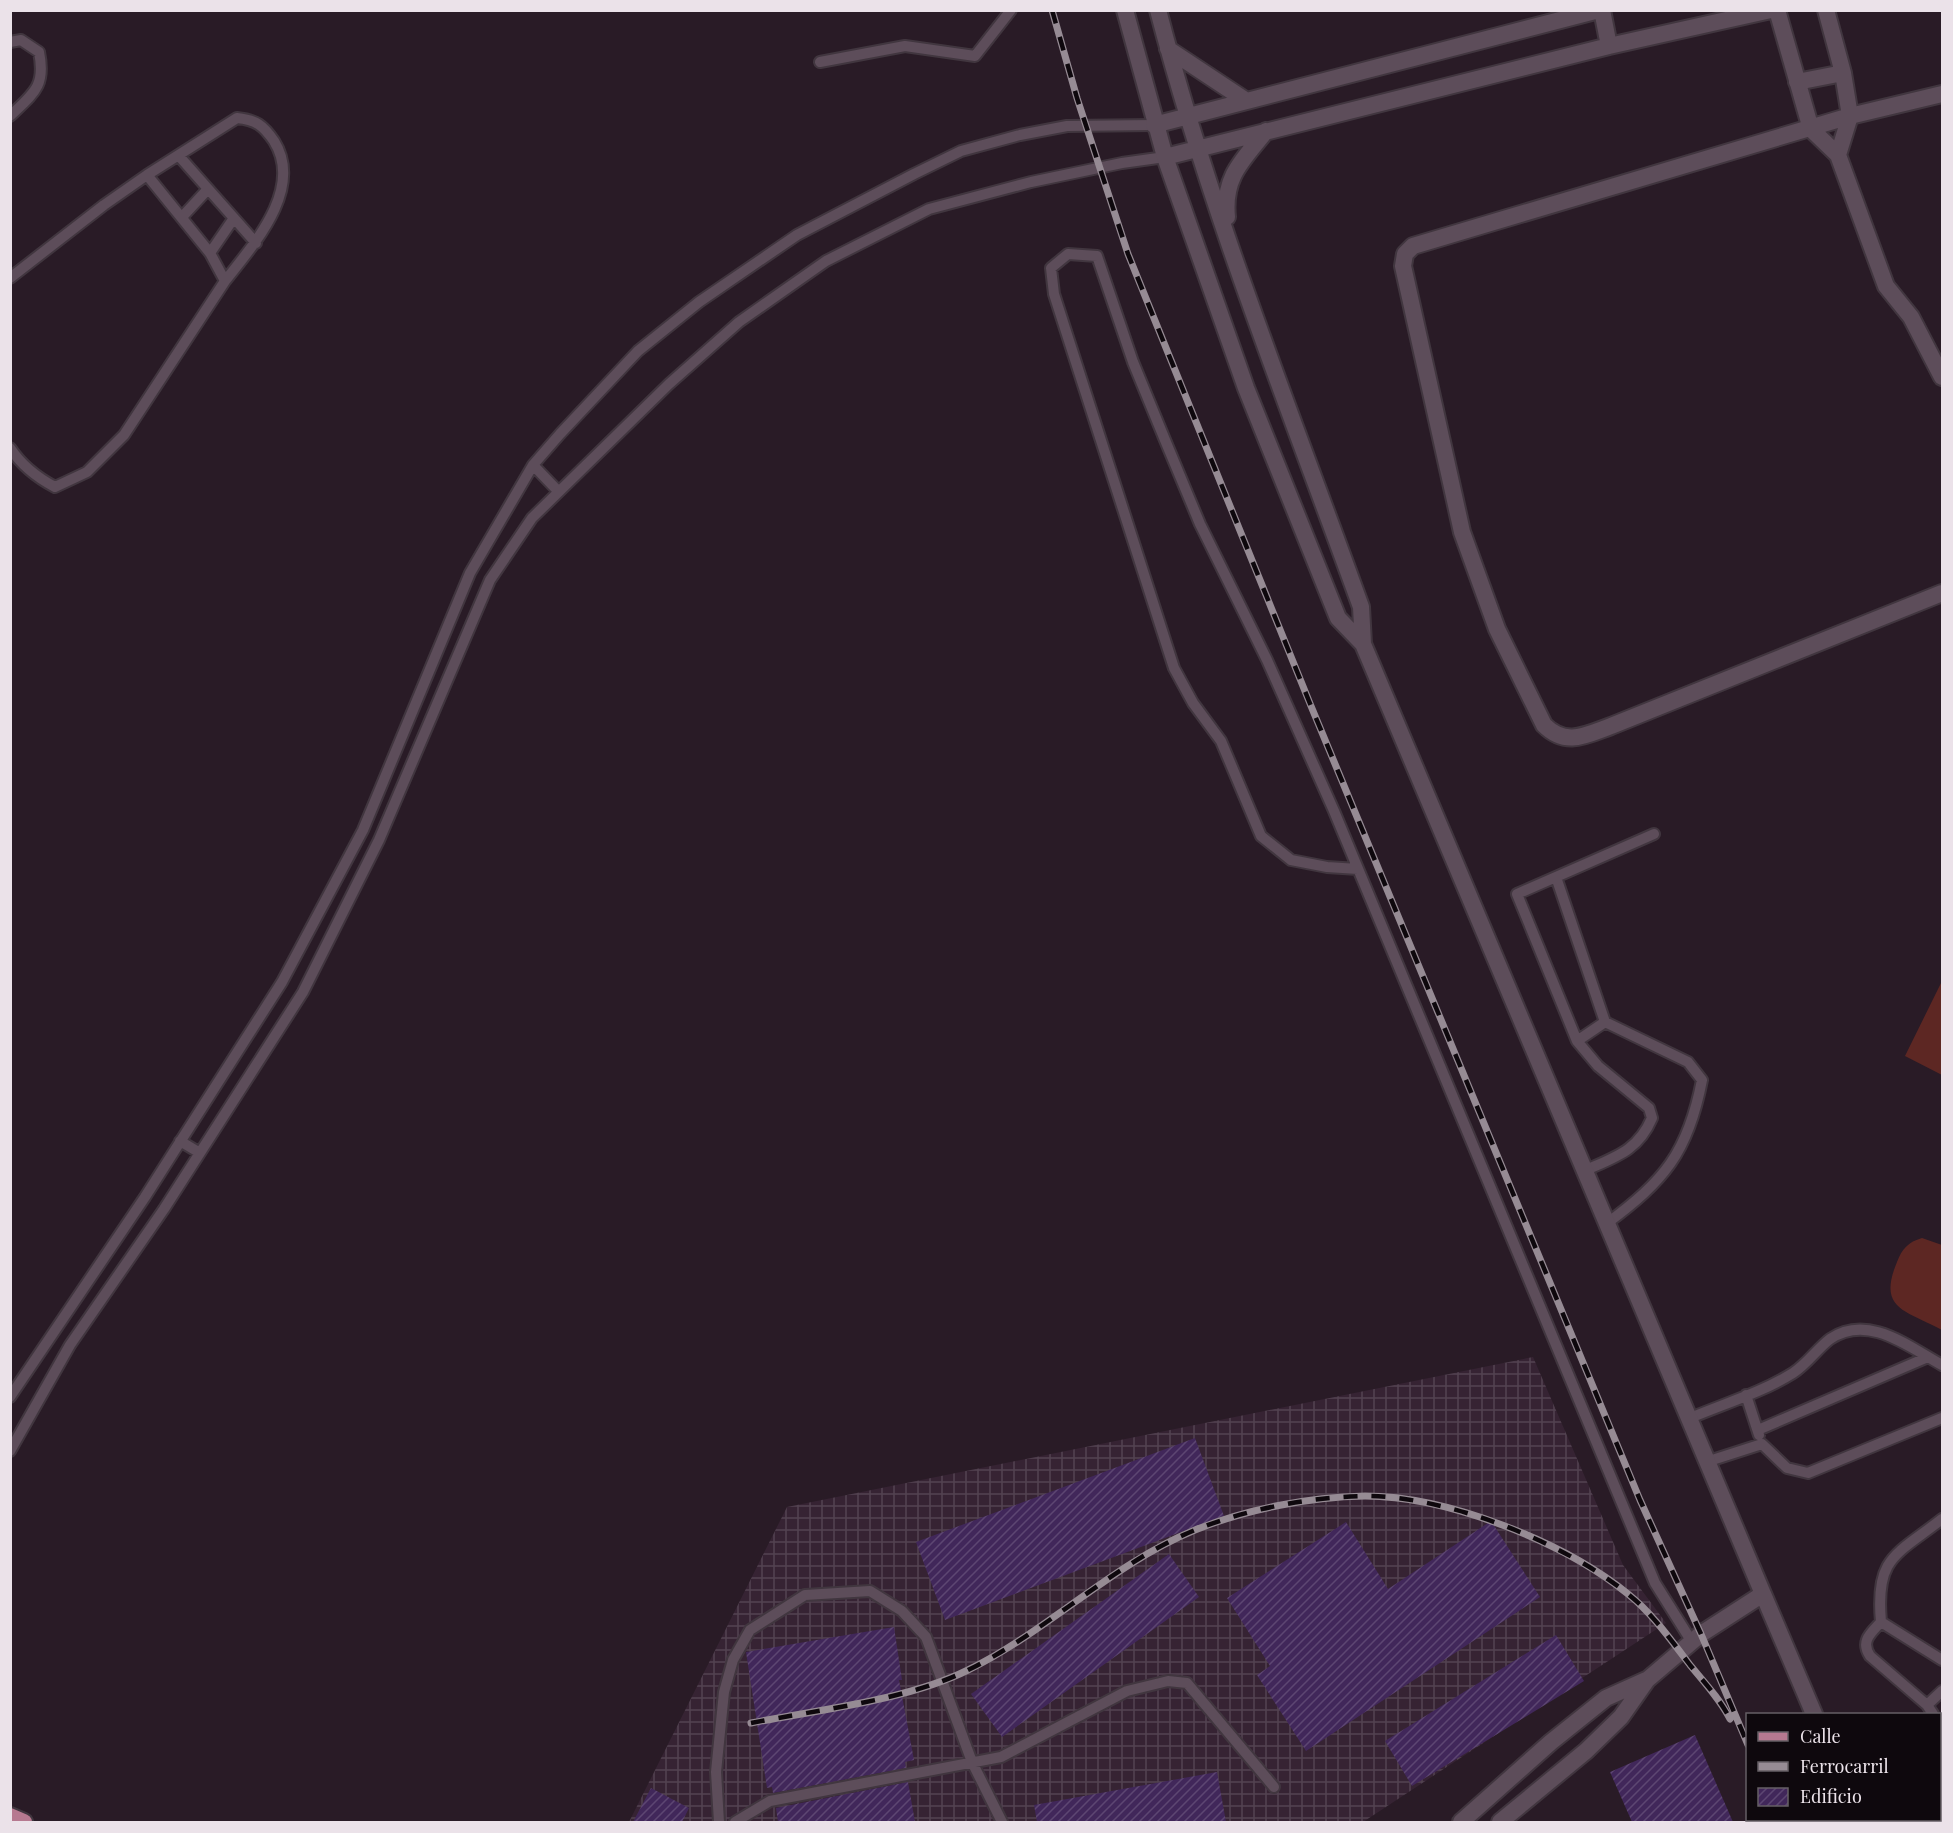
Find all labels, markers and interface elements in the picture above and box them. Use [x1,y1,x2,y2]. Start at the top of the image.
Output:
legend [1746,1713,1941,1821]
text: Calle [1800,1724,1841,1748]
text: Ferrocarril [1800,1754,1889,1778]
text: Edificio [1800,1784,1862,1808]

